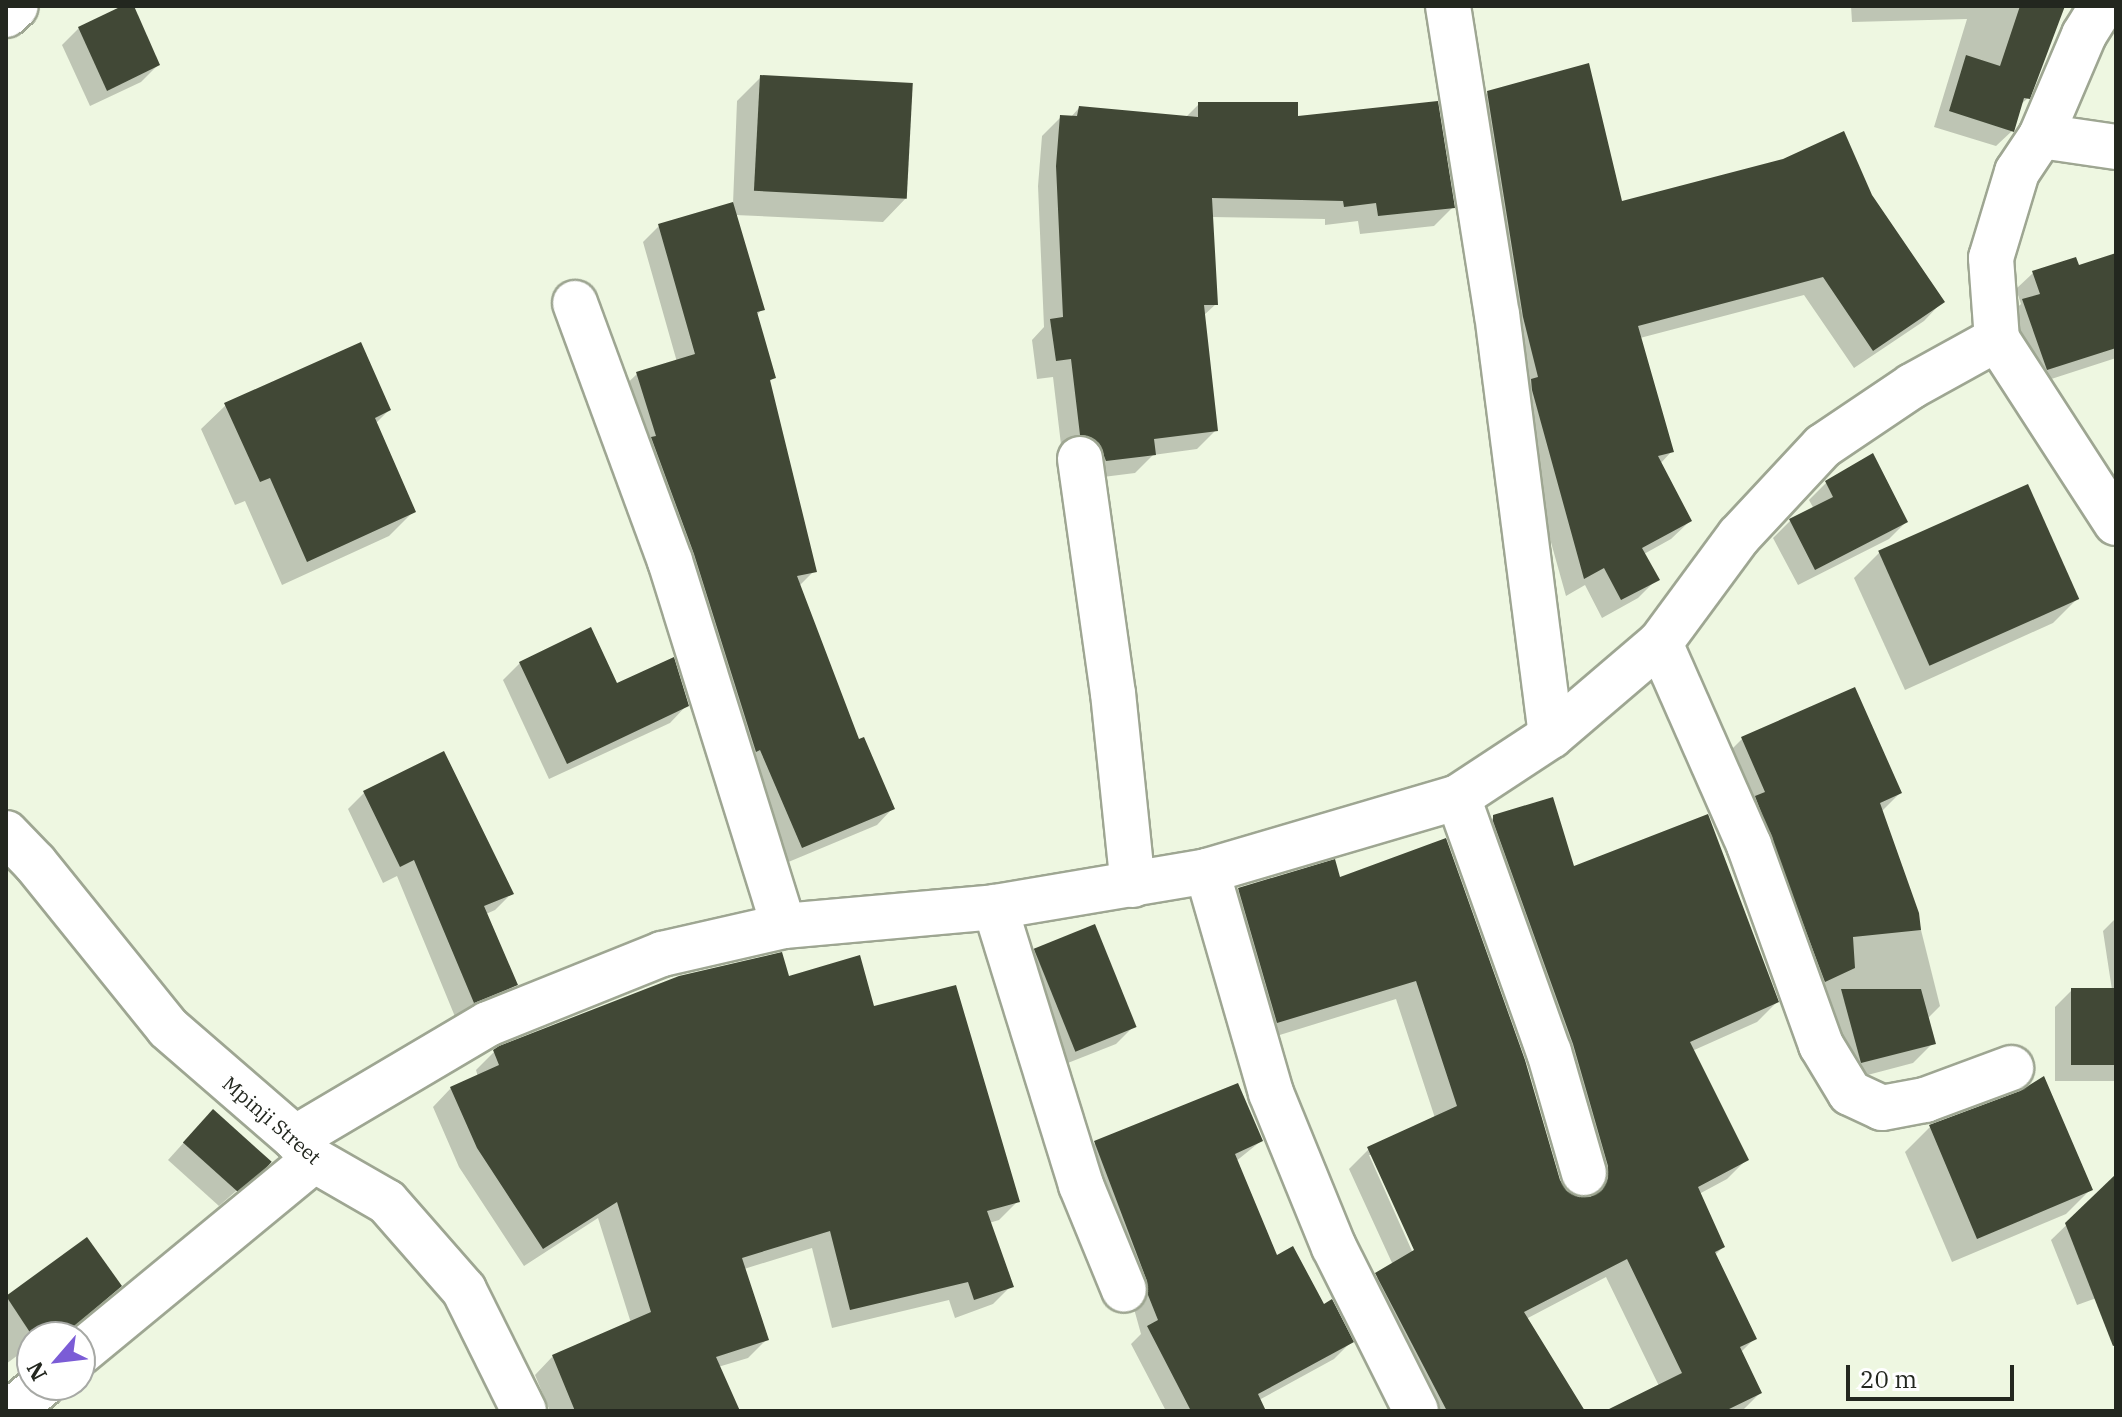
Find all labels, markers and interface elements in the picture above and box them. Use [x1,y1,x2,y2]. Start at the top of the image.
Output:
street label: Mpinji Street [218,1071,326,1169]
north arrow [16,1321,96,1401]
scale bar [1850,1349,2018,1399]
text: N [19,1357,53,1386]
text: 20 m [1860,1363,1917,1395]

